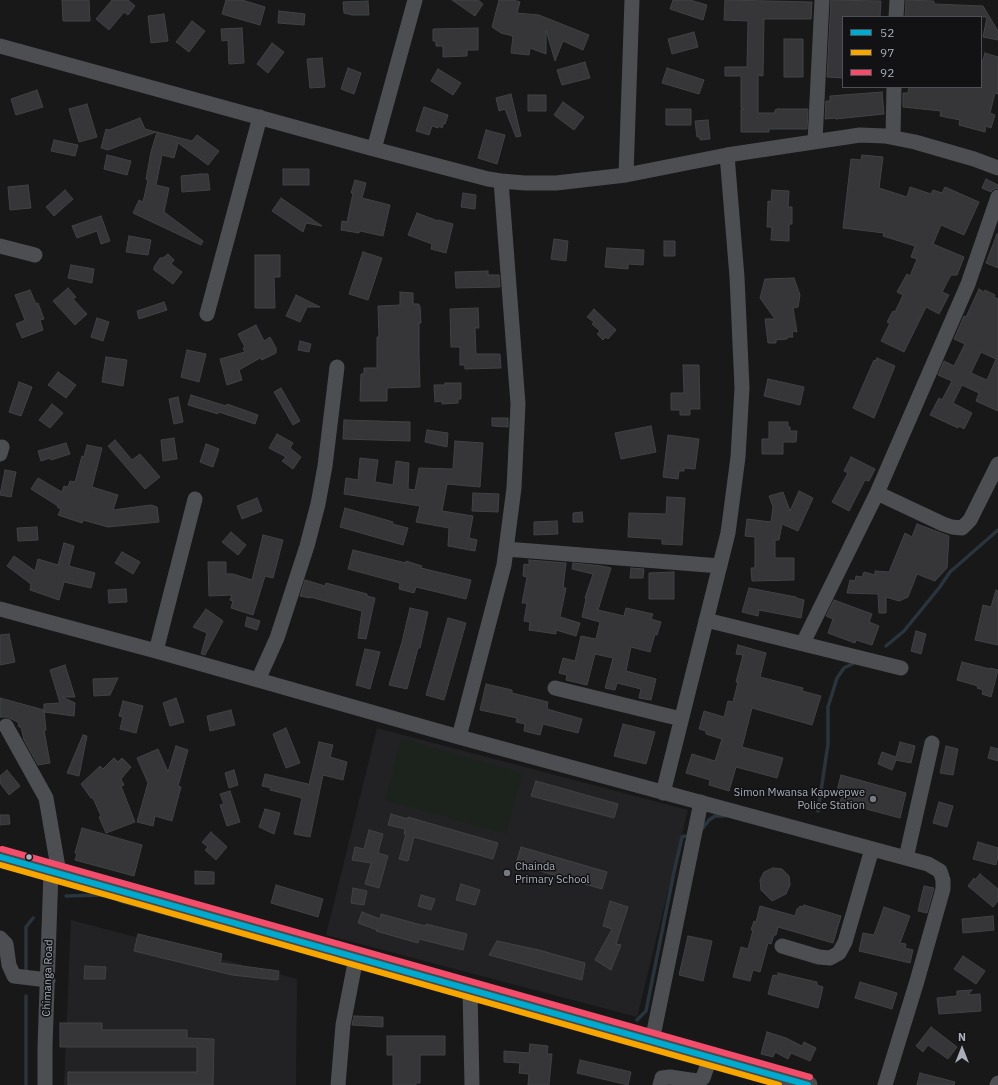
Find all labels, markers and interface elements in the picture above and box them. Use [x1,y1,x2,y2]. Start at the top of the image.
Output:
legend [842,16,982,88]
text: 52 [880,25,894,40]
text: 97 [880,45,894,60]
text: 92 [880,65,894,80]
place label: Simon Mwansa Kapwepwe Police Station [734,786,865,812]
marker: Simon Mwansa Kapwepwe Police Station [868,794,878,804]
unlabelled marker [24,852,34,862]
place label: Chainda Primary School [515,860,590,886]
marker: Chainda Primary School [502,868,512,878]
street label: Chimanga Road [40,939,56,1017]
north arrow [942,1029,982,1069]
text: N [958,1030,966,1044]

